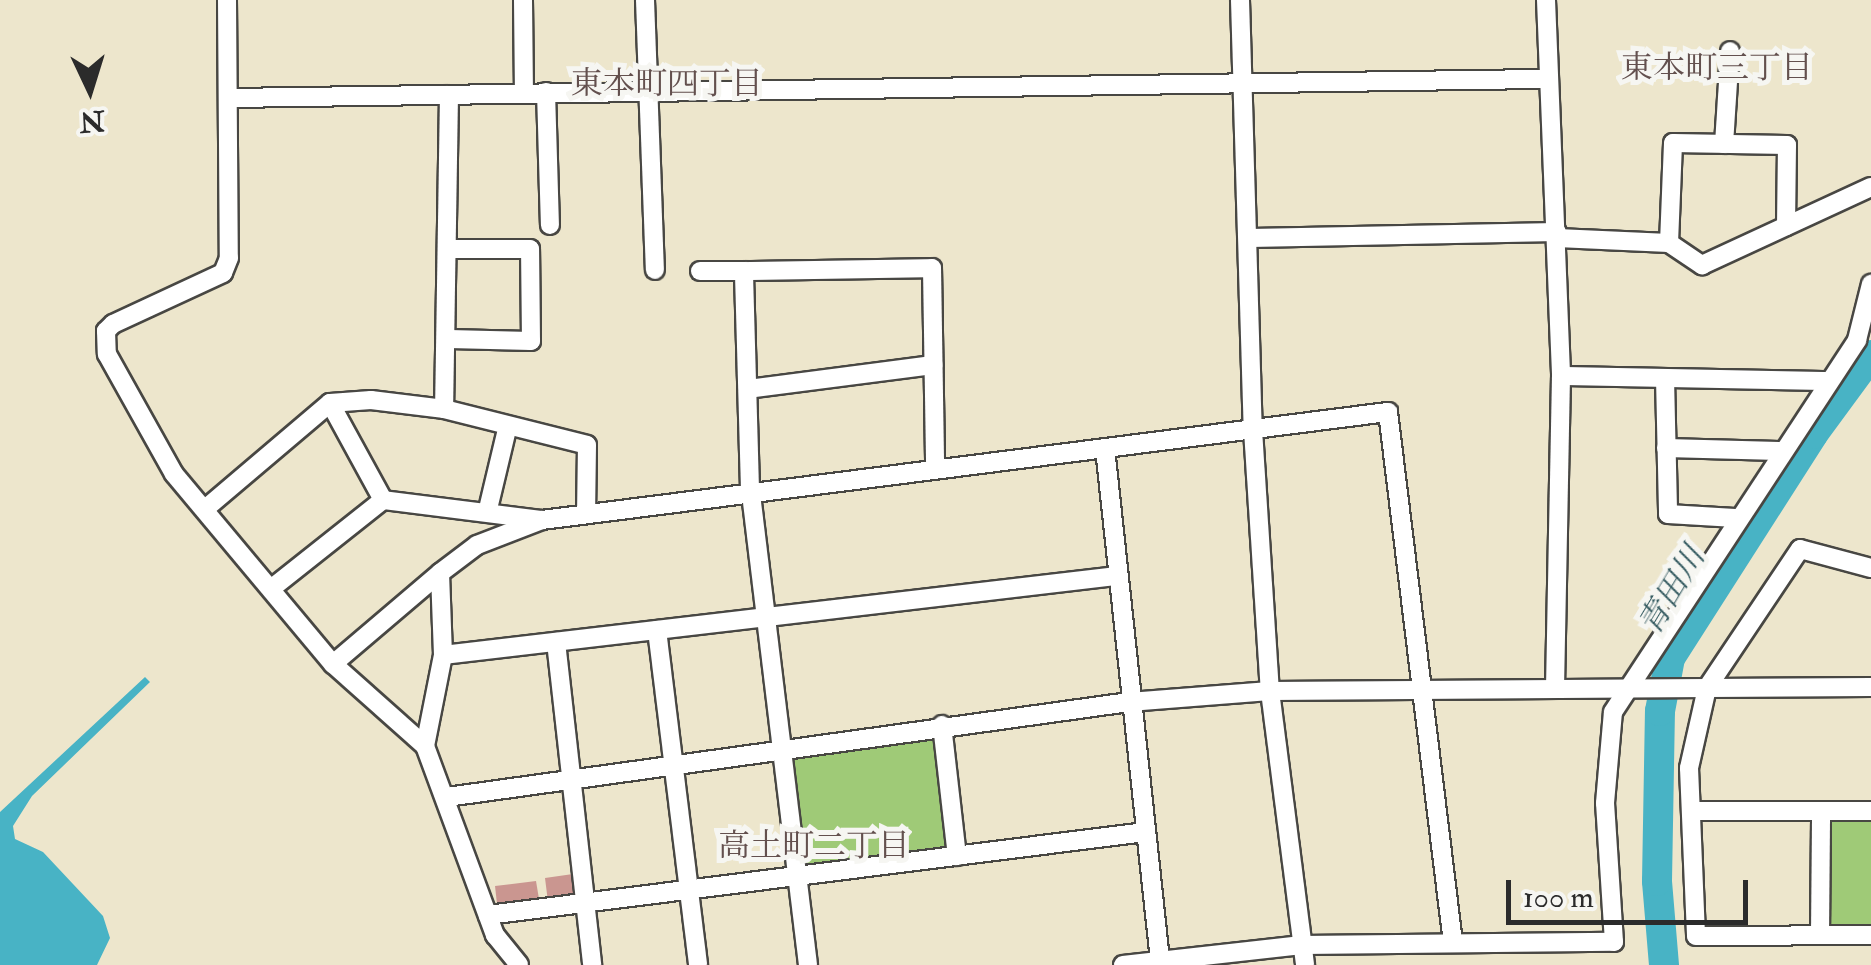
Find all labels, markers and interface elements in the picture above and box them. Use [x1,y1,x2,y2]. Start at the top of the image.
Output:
north arrow [40,40,140,140]
district label: 東本町三丁目 [1621,49,1813,87]
district label: 東本町四丁目 [571,65,763,103]
text: N [78,102,106,139]
water label: 青田川 [1631,540,1713,642]
district label: 高土町二丁目 [718,827,910,865]
scale bar [1511,860,1754,922]
text: 100 m [1523,879,1594,916]

